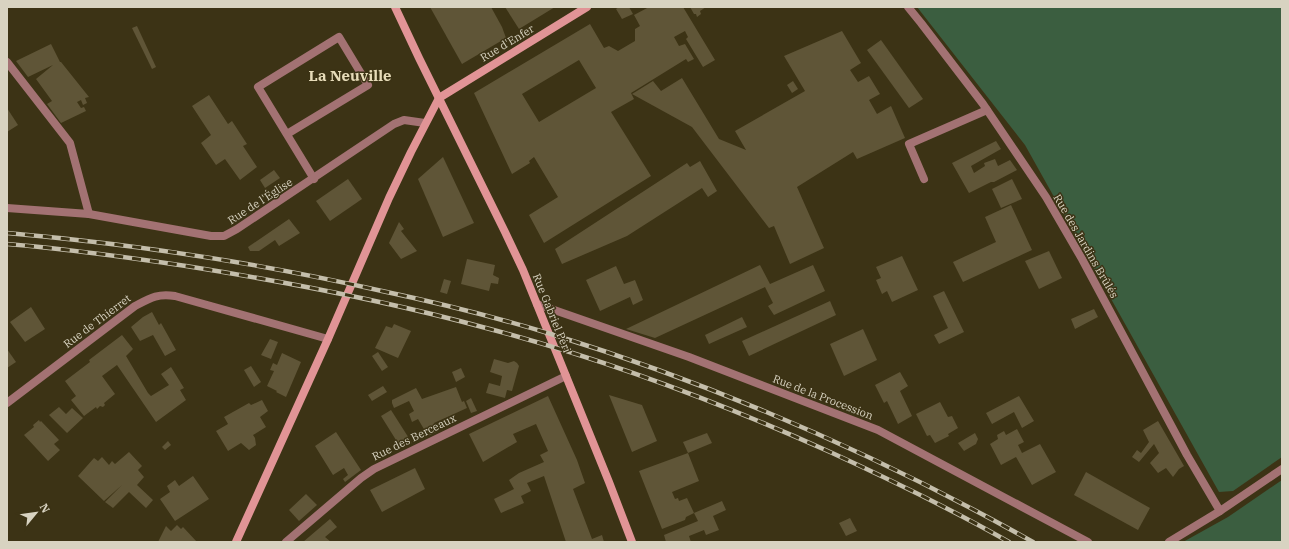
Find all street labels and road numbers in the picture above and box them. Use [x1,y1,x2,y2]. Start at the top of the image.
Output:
street label: Rue d'Enfer [477,21,537,65]
street label: Rue de l'Église [225,175,295,227]
street label: Rue des Jardins Brûlés [1050,191,1122,301]
street label: Rue Gabriel Péri [530,271,574,355]
street label: Rue de Thierret [61,291,134,351]
street label: Rue de la Procession [771,371,875,423]
street label: Rue des Berceaux [370,411,458,463]

